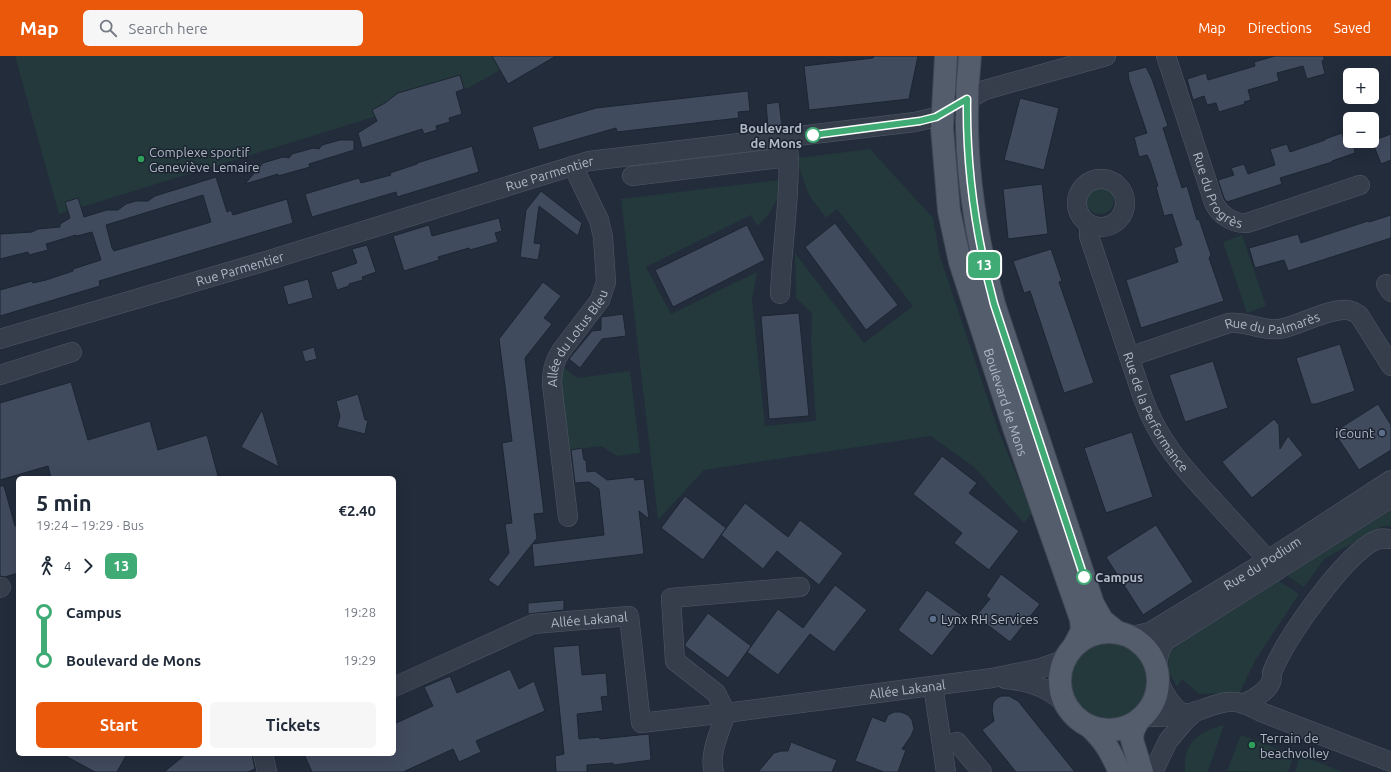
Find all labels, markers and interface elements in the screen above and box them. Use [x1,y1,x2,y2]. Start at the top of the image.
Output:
search box [83,10,363,46]
text: Map [20,17,59,39]
icon: search [97,17,119,39]
text: Search here [129,20,208,37]
text: Map [1198,20,1226,36]
text: Directions [1248,20,1312,36]
text: Saved [1334,20,1371,36]
map controls [1343,68,1379,148]
button: + [1343,68,1379,104]
button: − [1343,112,1379,148]
place label: Boulevard de Mons [740,121,802,150]
marker: Boulevard de Mons [805,127,821,143]
place label: Complexe sportif Geneviève Lemaire [149,145,260,174]
street label: Rue du Progrès [1191,150,1244,230]
marker: Complexe sportif Geneviève Lemaire [136,154,146,164]
street label: Rue Parmentier [504,154,594,193]
street label: Rue Parmentier [194,249,286,288]
line badge: 13 [966,252,1002,278]
text: 13 [976,257,992,273]
street label: Allée du Lotus Bleu [545,288,610,387]
street label: Rue du Palmarès [1223,309,1322,336]
street label: Boulevard de Mons [982,347,1030,458]
street label: Rue de la Performance [1121,350,1191,474]
place label: iCount [1335,426,1374,440]
marker: iCount [1377,428,1387,438]
text: 5 min [36,490,92,515]
text: €2.40 [338,502,376,519]
text: 19:24 – 19:29 · Bus [36,518,144,532]
street label: Rue du Podium [1221,534,1303,592]
icon: walk [36,555,58,577]
icon: forward [77,555,99,577]
text: 13 [113,558,129,574]
text: 4 [64,559,71,573]
marker: Campus [1076,569,1092,585]
place label: Campus [1095,570,1143,584]
text: Campus [66,604,122,621]
text: 19:28 [343,605,376,619]
street label: Allée Lakanal [550,609,629,629]
place label: Lynx RH Services [941,612,1039,626]
marker: Lynx RH Services [928,614,938,624]
text: Boulevard de Mons [66,652,201,669]
text: 19:29 [343,653,376,667]
street label: Allée Lakanal [868,677,947,701]
button: Start [36,702,202,748]
button: Tickets [210,702,376,748]
place label: Terrain de beachvolley [1260,731,1329,760]
marker: Terrain de beachvolley [1247,740,1257,750]

